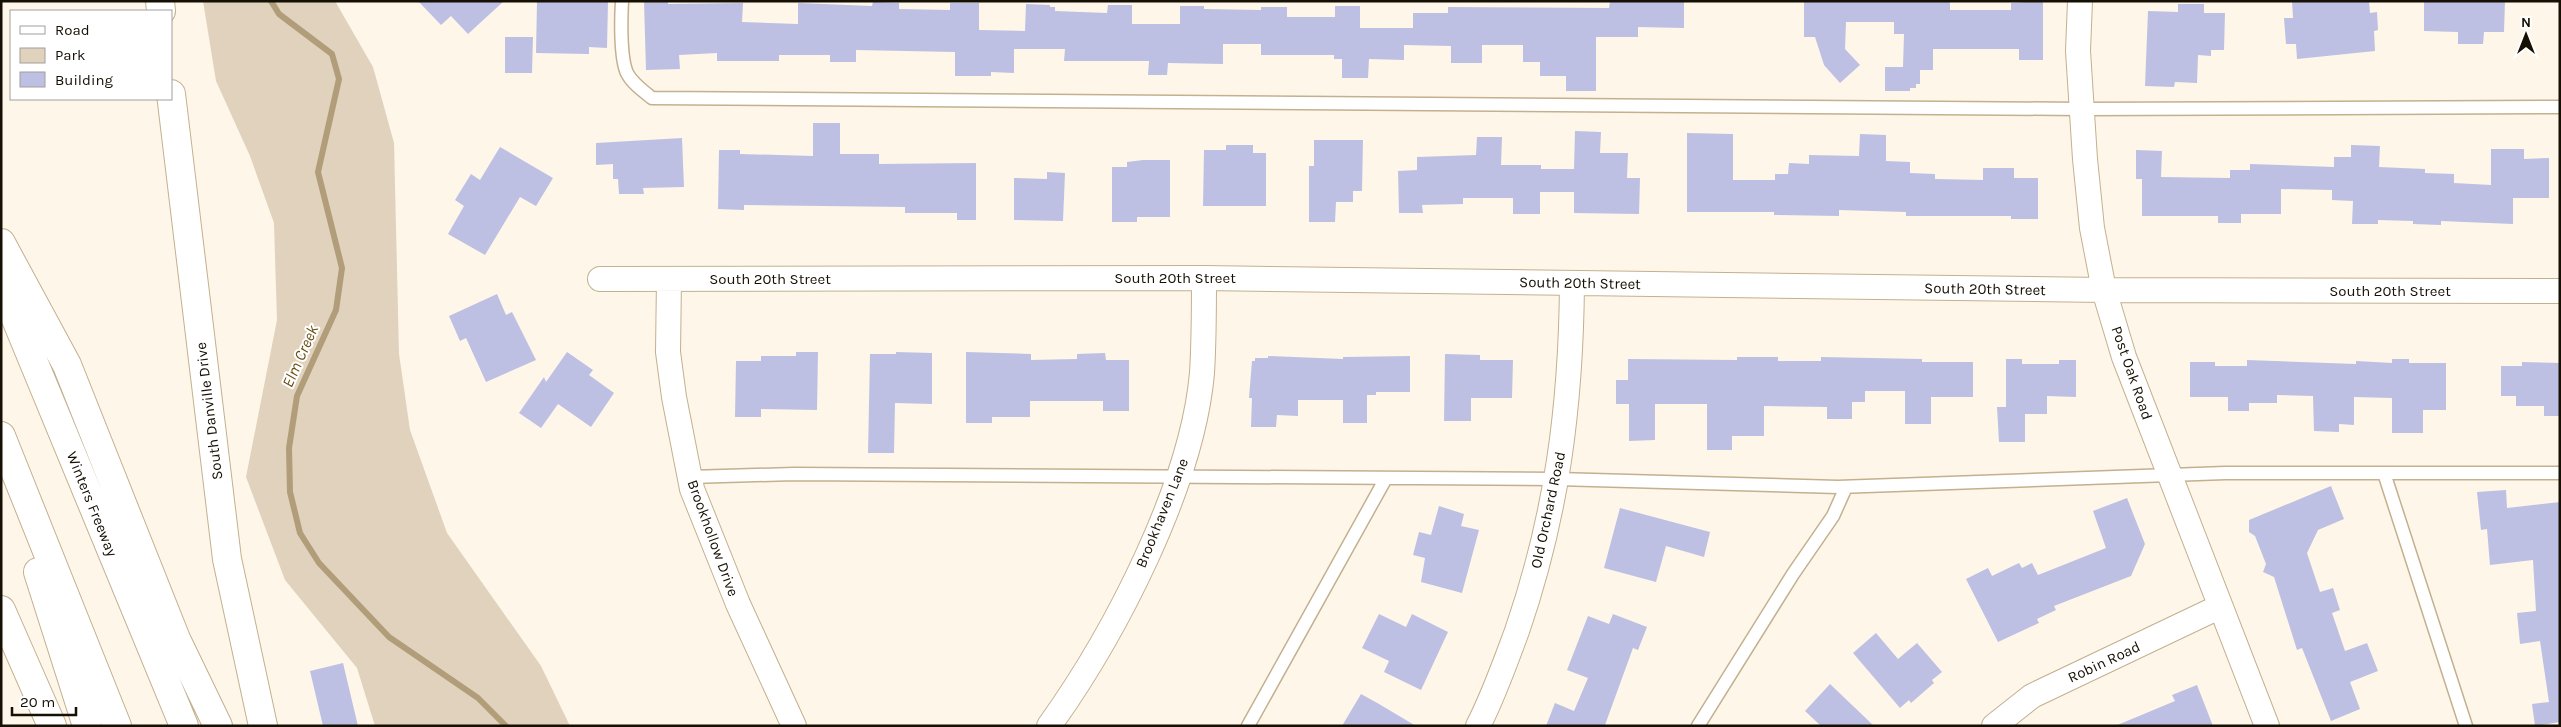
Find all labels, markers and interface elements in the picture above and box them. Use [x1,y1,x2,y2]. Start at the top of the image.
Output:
legend [10,10,172,100]
north arrow [2501,10,2551,60]
text: N [2521,14,2531,31]
text: Road [55,21,90,39]
text: Park [55,46,85,64]
text: Building [55,71,113,89]
street label: South 20th Street [1114,269,1236,287]
street label: South 20th Street [709,270,831,288]
street label: South 20th Street [1519,273,1641,293]
street label: South 20th Street [1924,279,2046,299]
street label: South 20th Street [2329,282,2451,300]
water label: Elm Creek [278,321,323,390]
street label: Post Oak Road [2108,324,2156,422]
street label: South Danville Drive [192,341,226,481]
street label: Winters Freeway [63,449,121,559]
street label: Old Orchard Road [1527,450,1569,570]
street label: Brookhaven Lane [1132,455,1192,571]
street label: Brookhollow Drive [684,477,742,599]
street label: Robin Road [2065,637,2143,687]
scale bar [12,684,76,716]
text: 20 m [20,693,55,711]

